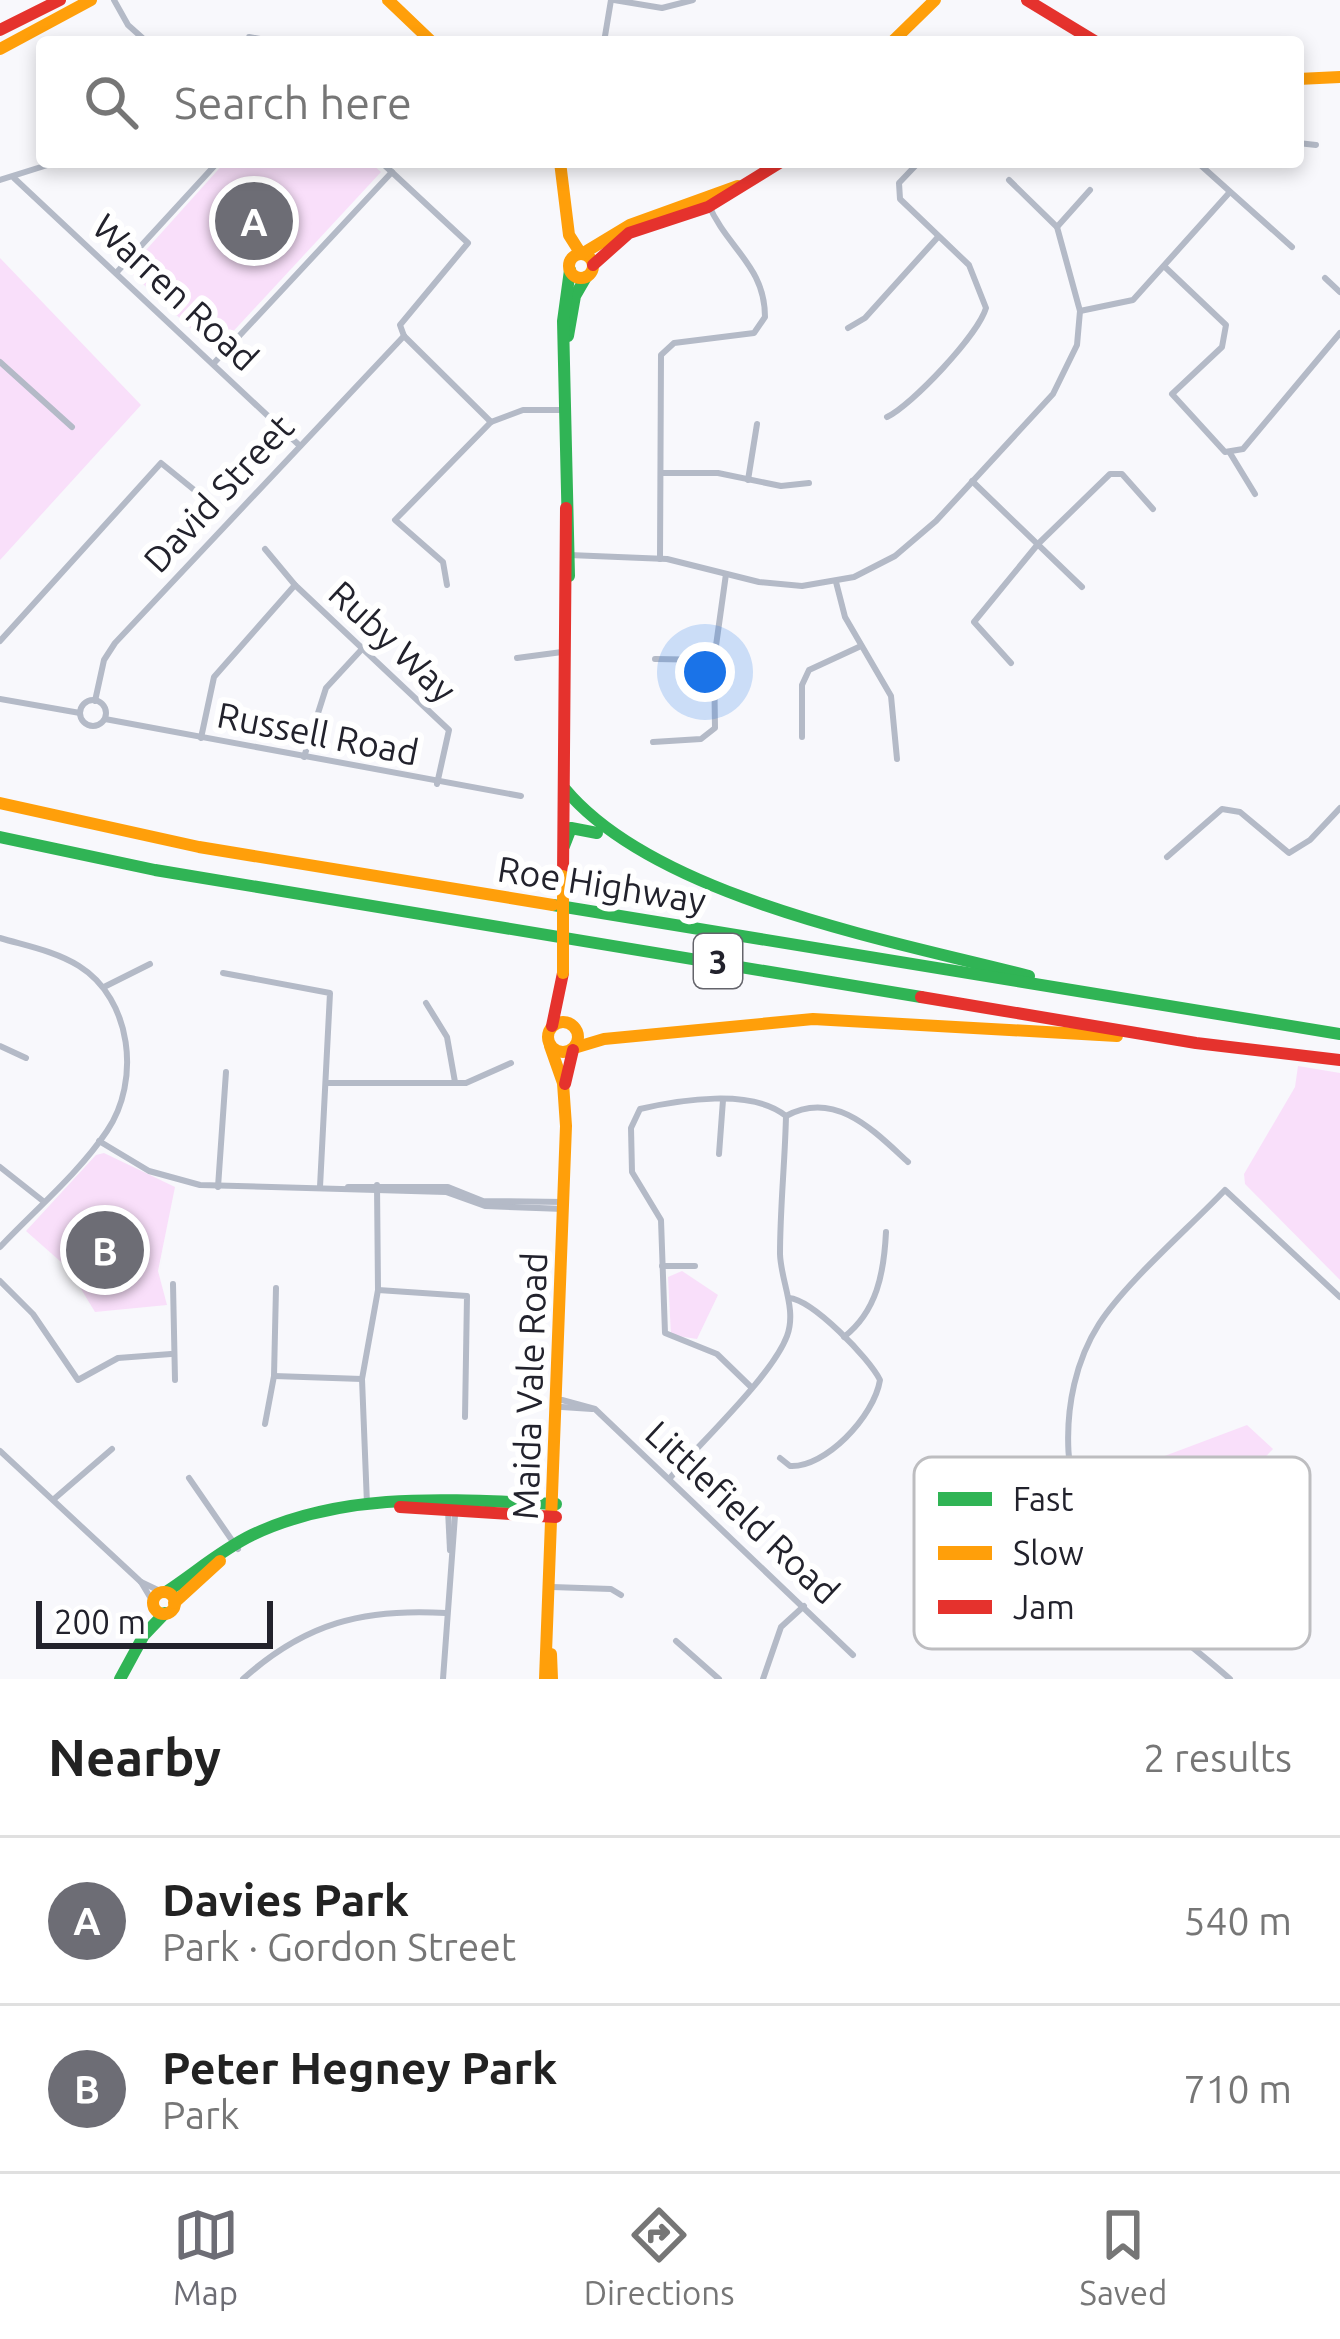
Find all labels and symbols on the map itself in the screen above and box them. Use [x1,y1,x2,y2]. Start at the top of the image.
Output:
pin: A [215,176,293,266]
street label: Warren Road [85,205,267,379]
street label: David Street [135,406,301,580]
street label: Ruby Way [321,572,465,710]
your location [675,642,735,702]
street label: Russell Road [214,693,422,773]
street label: Roe Highway [495,847,709,921]
road number: 3 [694,934,742,988]
pin: B [66,1205,144,1295]
street label: Maida Vale Road [504,1252,554,1520]
street label: Littlefield Road [638,1412,848,1612]
legend [914,1457,1310,1649]
text: Fast [1013,1480,1073,1517]
text: Slow [1013,1534,1084,1571]
text: Jam [1013,1588,1075,1625]
scale bar [36,1595,273,1648]

